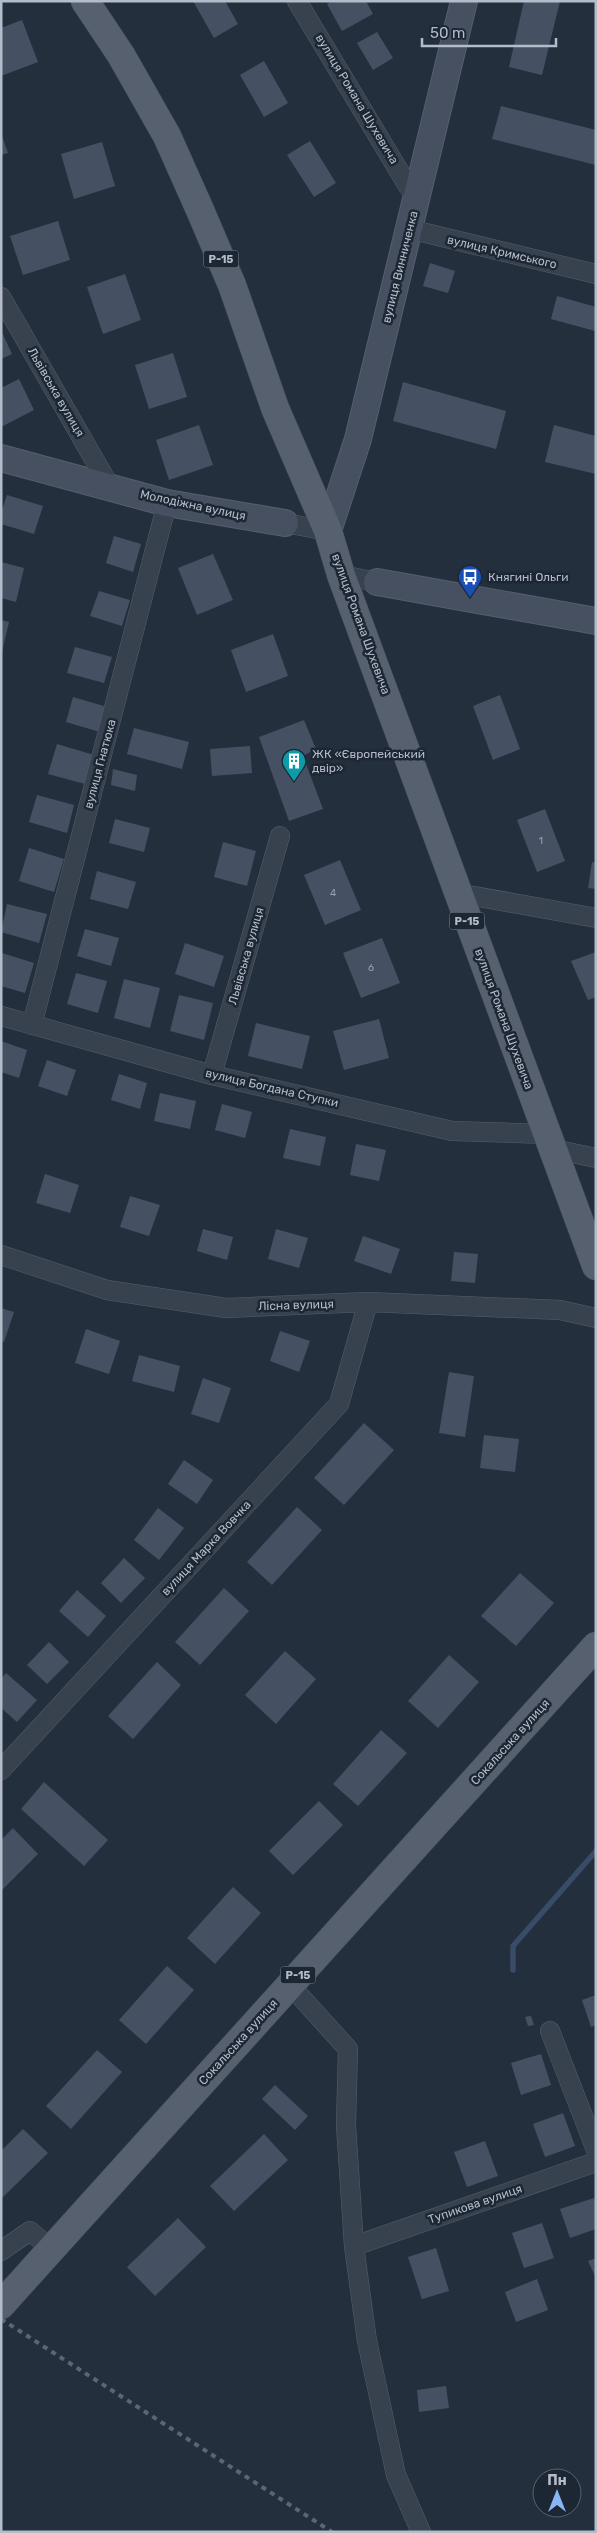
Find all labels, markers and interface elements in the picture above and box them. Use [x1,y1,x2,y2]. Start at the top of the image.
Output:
scale bar [422,15,556,47]
text: 50 m [430,24,465,42]
street label: вулиця Романа Шухевича [313,32,401,166]
street label: вулиця Винниченка [379,209,421,325]
street label: вулиця Кримського [446,233,558,271]
road number: Р-15 [204,250,238,268]
street label: Львівська вулиця [25,345,87,439]
street label: Молодіжна вулиця [139,487,247,523]
street label: вулиця Романа Шухевича [329,552,393,696]
bus stop icon: Княгині Ольги [457,564,483,598]
place label: Княгині Ольги [488,570,569,584]
street label: вулиця Гнатюка [81,718,119,810]
place label: ЖК «Європейський двір» [312,747,425,775]
building icon: ЖК «Європейський двір» [281,748,307,782]
house number: 1 [539,835,543,847]
house number: 4 [330,887,336,899]
street label: Львівська вулиця [225,906,267,1006]
road number: Р-15 [450,912,484,929]
street label: вулиця Романа Шухевича [472,947,536,1091]
house number: 6 [368,962,374,974]
street label: вулиця Богдана Ступки [204,1066,340,1110]
street label: Лісна вулиця [258,1297,334,1313]
street label: вулиця Марка Вовчка [158,1498,254,1598]
street label: Сокальська вулиця [468,1696,552,1788]
road number: Р-15 [280,1966,316,1984]
street label: Сокальська вулиця [196,1996,280,2088]
street label: Тупикова вулиця [426,2181,524,2227]
north arrow [532,2468,582,2518]
text: Пн [547,2472,567,2489]

